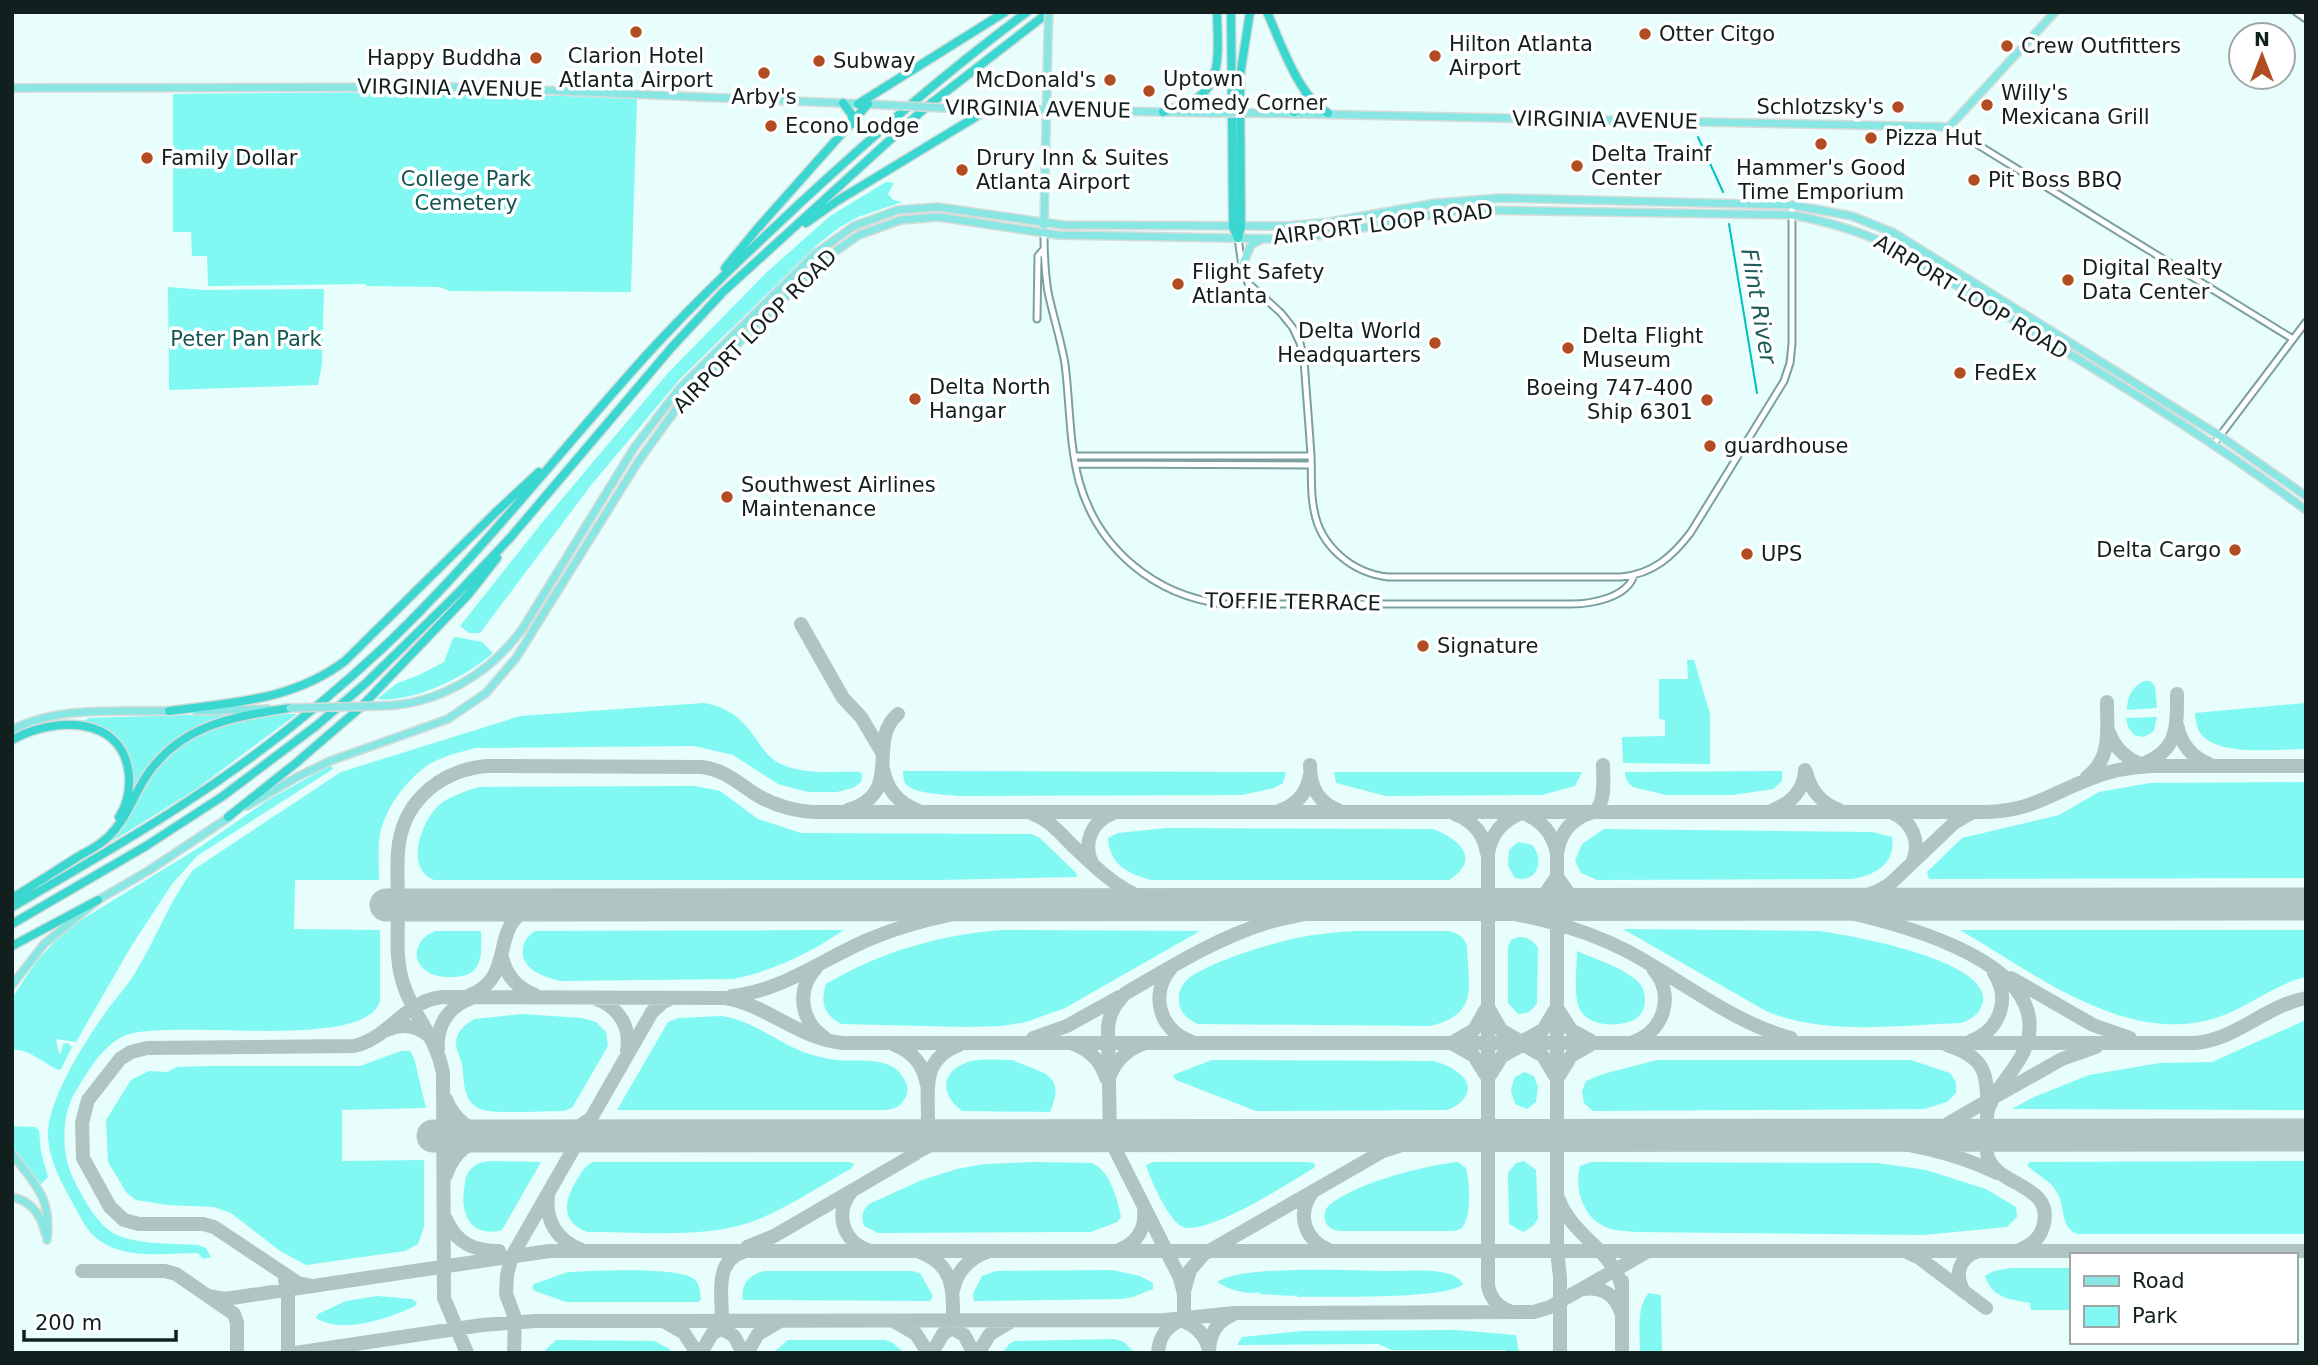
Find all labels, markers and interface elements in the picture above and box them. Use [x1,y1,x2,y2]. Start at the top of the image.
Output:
north arrow [2227,21,2297,91]
place label: Otter Citgo [1659,22,1775,46]
marker: Clarion Hotel Atlanta Airport [628,24,644,40]
marker: Otter Citgo [1637,26,1653,42]
text: N [2254,28,2270,50]
place label: Hilton Atlanta Airport [1449,32,1593,80]
place label: Crew Outfitters [2021,34,2181,58]
marker: Crew Outfitters [1999,38,2015,54]
place label: Clarion Hotel Atlanta Airport [559,44,713,92]
place label: Happy Buddha [367,46,522,70]
marker: Hilton Atlanta Airport [1427,48,1443,64]
place label: Subway [833,49,915,73]
marker: Happy Buddha [528,50,544,66]
marker: Subway [811,53,827,69]
marker: Arby's [756,65,772,81]
place label: Uptown Comedy Corner [1163,67,1327,115]
place label: McDonald's [975,68,1096,92]
marker: McDonald's [1102,72,1118,88]
street label: VIRGINIA AVENUE [357,74,543,102]
place label: Willy's Mexicana Grill [2001,81,2150,129]
marker: Uptown Comedy Corner [1141,83,1157,99]
place label: Arby's [731,85,797,109]
street label: VIRGINIA AVENUE [945,95,1131,123]
place label: Schlotzsky's [1756,95,1884,119]
marker: Willy's Mexicana Grill [1979,97,1995,113]
marker: Schlotzsky's [1890,99,1906,115]
street label: VIRGINIA AVENUE [1512,106,1698,134]
place label: Econo Lodge [785,114,919,138]
marker: Econo Lodge [763,118,779,134]
place label: Pizza Hut [1885,126,1982,150]
marker: Pizza Hut [1863,130,1879,146]
marker: Hammer's Good Time Emporium [1813,136,1829,152]
place label: Delta Trainf Center [1591,142,1712,190]
place label: Family Dollar [161,146,298,170]
place label: Drury Inn & Suites Atlanta Airport [976,146,1169,194]
marker: Family Dollar [139,150,155,166]
place label: Hammer's Good Time Emporium [1736,156,1906,204]
marker: Delta Trainf Center [1569,158,1585,174]
marker: Drury Inn & Suites Atlanta Airport [954,162,970,178]
park label: College Park Cemetery [401,167,532,215]
place label: Pit Boss BBQ [1988,168,2122,192]
marker: Pit Boss BBQ [1966,172,1982,188]
street label: AIRPORT LOOP ROAD [1272,199,1494,249]
street label: AIRPORT LOOP ROAD [1870,230,2072,364]
street label: AIRPORT LOOP ROAD [668,244,842,418]
water label: Flint River [1736,246,1782,367]
place label: Digital Realty Data Center [2082,256,2223,304]
place label: Flight Safety Atlanta [1192,260,1324,308]
marker: Digital Realty Data Center [2060,272,2076,288]
marker: Flight Safety Atlanta [1170,276,1186,292]
place label: Delta World Headquarters [1277,319,1421,367]
place label: Delta Flight Museum [1582,324,1703,372]
park label: Peter Pan Park [170,327,322,351]
marker: Delta World Headquarters [1427,335,1443,351]
marker: Delta Flight Museum [1560,340,1576,356]
place label: FedEx [1974,361,2037,385]
marker: FedEx [1952,365,1968,381]
place label: Delta North Hangar [929,375,1050,423]
place label: Boeing 747-400 Ship 6301 [1526,376,1693,424]
marker: Delta North Hangar [907,391,923,407]
marker: Boeing 747-400 Ship 6301 [1699,392,1715,408]
place label: guardhouse [1724,434,1848,458]
marker: guardhouse [1702,438,1718,454]
place label: Southwest Airlines Maintenance [741,473,936,521]
marker: Southwest Airlines Maintenance [719,489,735,505]
place label: Delta Cargo [2096,538,2221,562]
place label: UPS [1761,542,1802,566]
marker: Delta Cargo [2227,542,2243,558]
marker: UPS [1739,546,1755,562]
street label: TOFFIE TERRACE [1204,588,1381,616]
place label: Signature [1437,634,1538,658]
marker: Signature [1415,638,1431,654]
legend [2070,1253,2297,1344]
text: Road [2132,1269,2185,1293]
scale bar [24,1298,177,1342]
text: Park [2132,1304,2178,1328]
text: 200 m [35,1311,102,1335]

